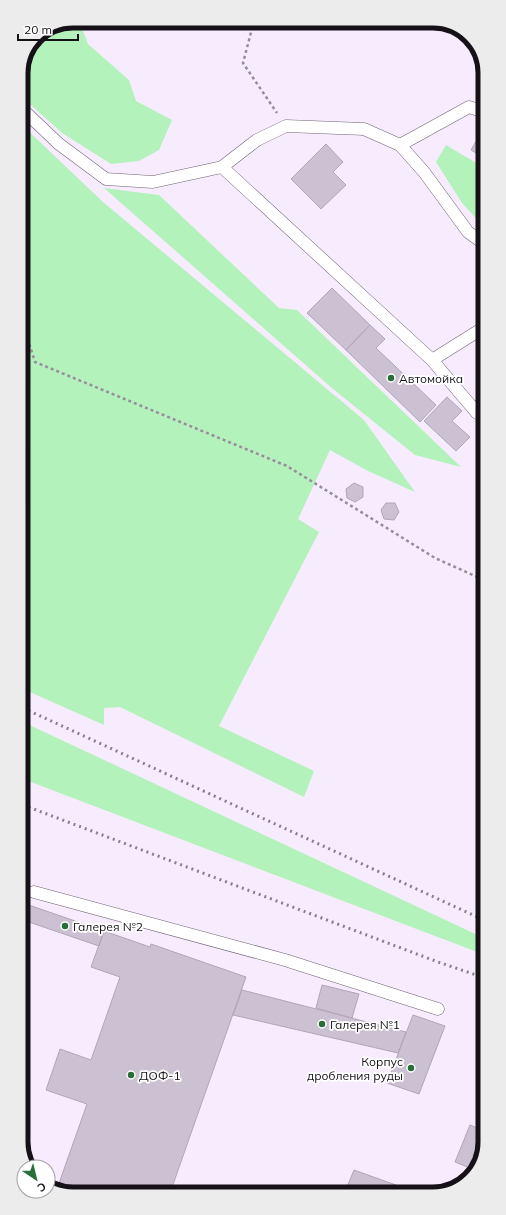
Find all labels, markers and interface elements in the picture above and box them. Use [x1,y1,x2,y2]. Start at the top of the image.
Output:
scale bar [18,16,78,42]
text: 20 m [24,22,52,37]
place label: Автомойка [399,371,463,386]
marker: Автомойка [386,373,396,383]
place label: Галерея №2 [73,919,143,934]
marker: Галерея №2 [60,921,70,931]
place label: Галерея №1 [330,1017,400,1032]
marker: Галерея №1 [317,1019,327,1029]
place label: Корпус дробления руды [307,1054,403,1083]
marker: Корпус дробления руды [406,1063,416,1073]
place label: ДОФ-1 [139,1068,181,1083]
marker: ДОФ-1 [126,1070,136,1080]
north arrow [16,1159,56,1199]
text: С [34,1179,49,1195]

